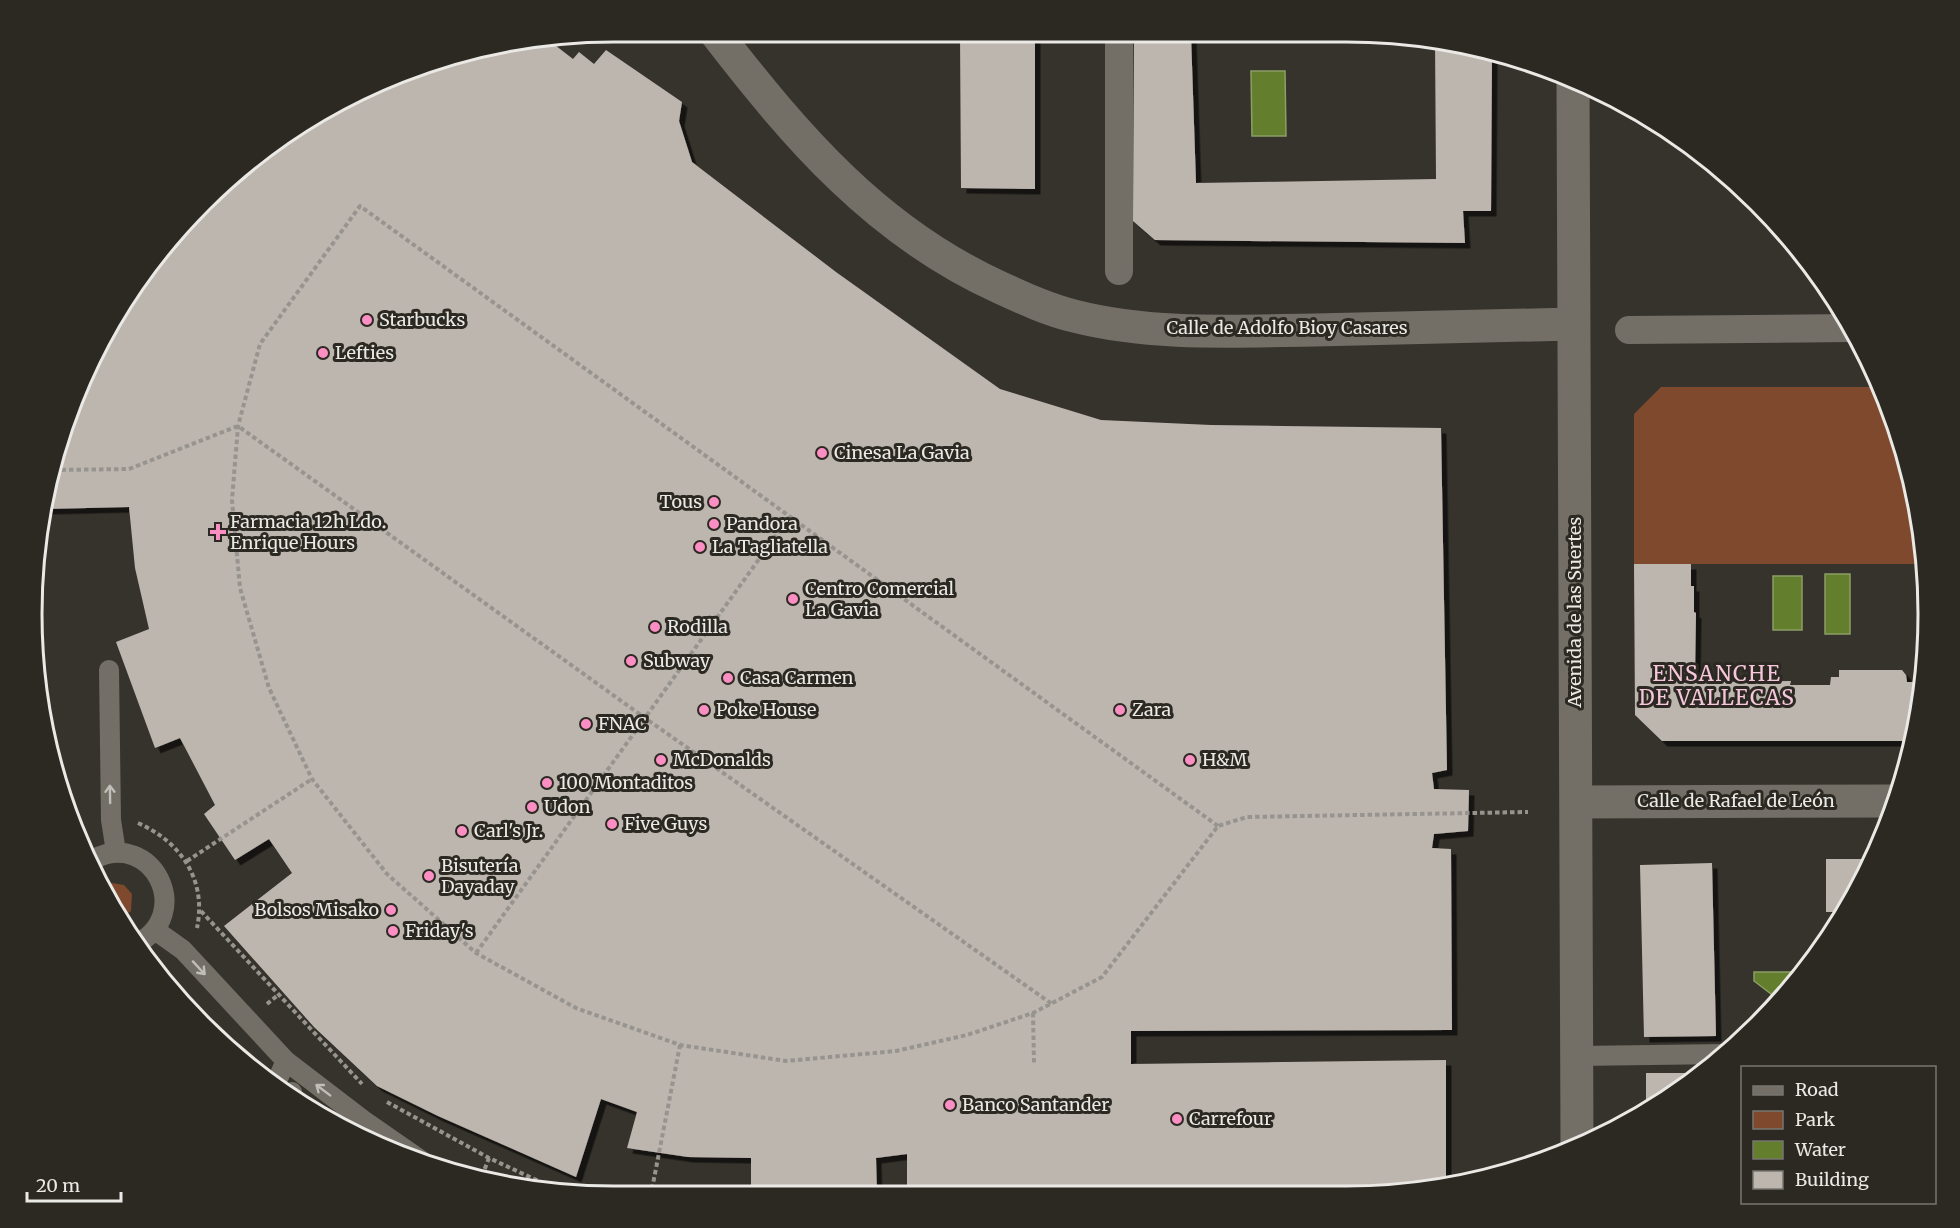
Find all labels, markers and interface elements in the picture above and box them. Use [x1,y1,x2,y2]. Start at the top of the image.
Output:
place label: Starbucks [379,308,465,331]
marker: Starbucks [360,313,374,327]
street label: Calle de Adolfo Bioy Casares [1166,316,1408,339]
place label: Lefties [335,341,394,364]
marker: Lefties [316,346,330,360]
place label: Cinesa La Gavia [834,441,970,464]
marker: Cinesa La Gavia [815,446,829,460]
place label: Tous [660,490,702,513]
marker: Tous [707,495,721,509]
place label: Farmacia 12h Ldo. Enrique Hours [230,510,386,554]
place label: Pandora [726,512,798,535]
street label: Avenida de las Suertes [1563,516,1586,708]
marker: Pandora [707,517,721,531]
marker: Farmacia 12h Ldo. Enrique Hours [211,525,225,539]
place label: La Tagliatella [712,535,828,558]
marker: La Tagliatella [693,540,707,554]
place label: Centro Comercial La Gavia [805,577,955,621]
marker: Centro Comercial La Gavia [786,592,800,606]
place label: Rodilla [667,615,728,638]
marker: Rodilla [648,620,662,634]
place label: Subway [643,649,711,672]
marker: Subway [624,654,638,668]
district label: ENSANCHE DE VALLECAS [1639,660,1795,711]
place label: Casa Carmen [740,666,854,689]
marker: Casa Carmen [721,671,735,685]
place label: Poke House [716,698,816,721]
place label: Zara [1132,698,1171,721]
marker: Poke House [697,703,711,717]
marker: Zara [1113,703,1127,717]
place label: FNAC [598,712,647,735]
marker: FNAC [579,717,593,731]
place label: McDonalds [673,748,771,771]
place label: H&M [1202,748,1247,771]
marker: McDonalds [654,753,668,767]
marker: H&M [1183,753,1197,767]
place label: 100 Montaditos [559,771,693,794]
marker: 100 Montaditos [540,776,554,790]
one-way arrow [104,785,116,805]
street label: Calle de Rafael de León [1637,789,1835,812]
place label: Udon [544,795,591,818]
marker: Udon [525,800,539,814]
place label: Five Guys [624,812,707,835]
marker: Five Guys [605,817,619,831]
place label: Carl's Jr. [474,819,543,842]
marker: Carl's Jr. [455,824,469,838]
place label: Bisutería Dayaday [441,854,519,898]
marker: Bisutería Dayaday [422,869,436,883]
place label: Bolsos Misako [254,898,379,921]
marker: Bolsos Misako [384,903,398,917]
place label: Friday's [405,919,474,942]
marker: Friday's [386,924,400,938]
one-way arrow [192,961,206,976]
legend [1741,1066,1936,1204]
text: Road [1795,1078,1839,1101]
one-way arrow [316,1084,332,1096]
place label: Banco Santander [962,1093,1109,1116]
marker: Banco Santander [943,1098,957,1112]
place label: Carrefour [1189,1107,1272,1130]
text: Park [1795,1108,1836,1131]
marker: Carrefour [1170,1112,1184,1126]
text: Water [1794,1138,1846,1161]
scale bar [27,1165,122,1203]
text: Building [1795,1168,1869,1191]
text: 20 m [36,1174,80,1197]

